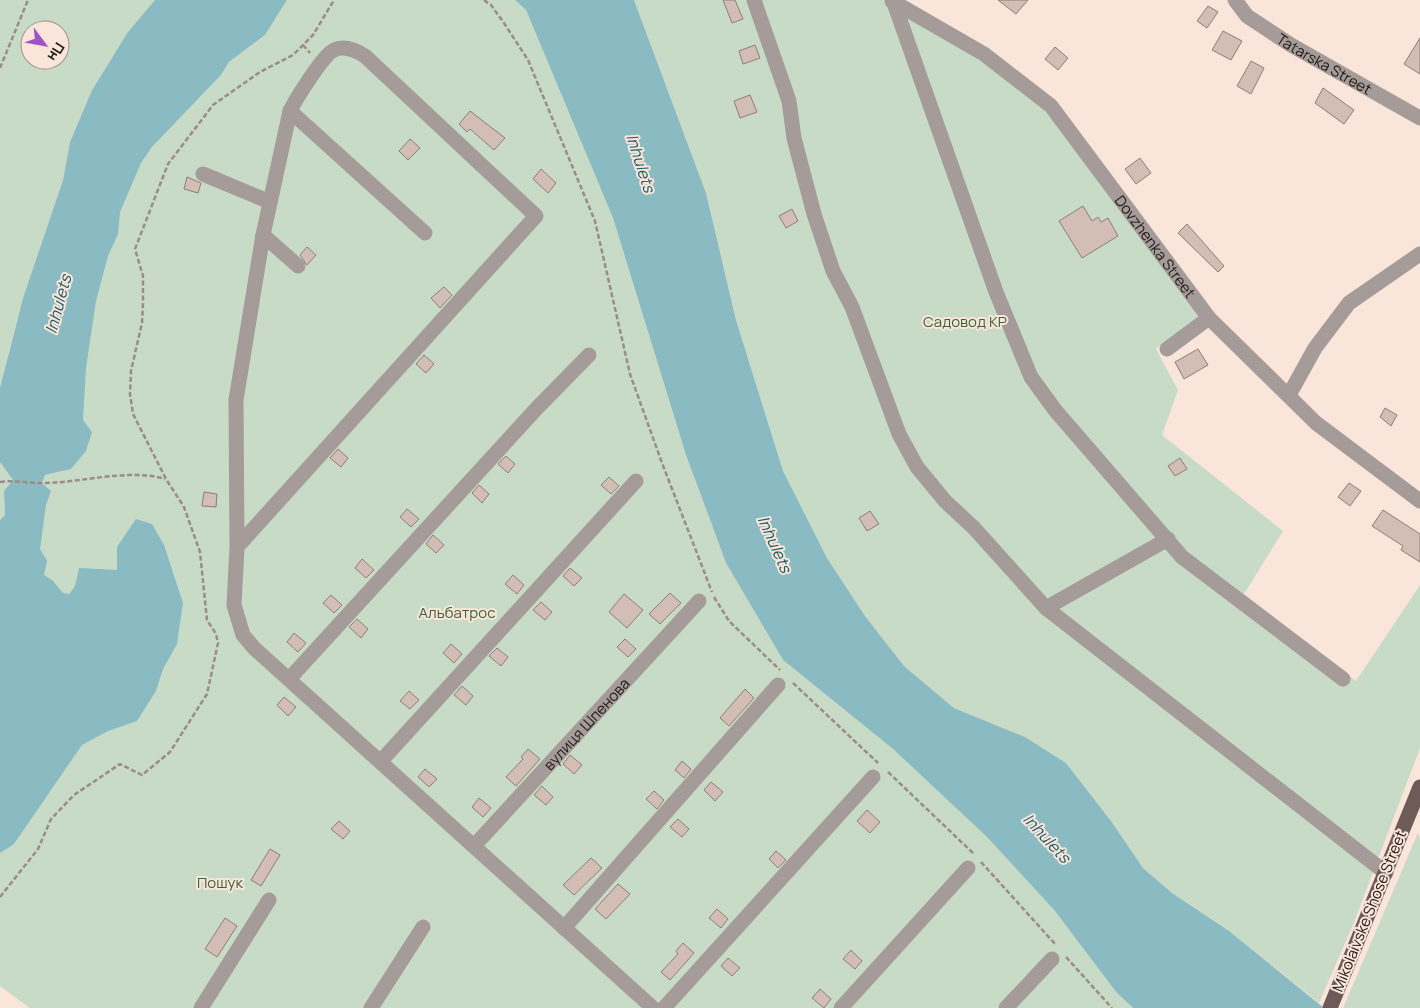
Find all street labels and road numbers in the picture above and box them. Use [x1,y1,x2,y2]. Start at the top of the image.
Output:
street label: Tatarska Street [1273,28,1376,99]
street label: Dovzhenka Street [1110,191,1201,302]
street label: вулиця Шпенова [538,673,634,774]
street label: Mikolaivske Shose Street [1327,827,1411,995]

